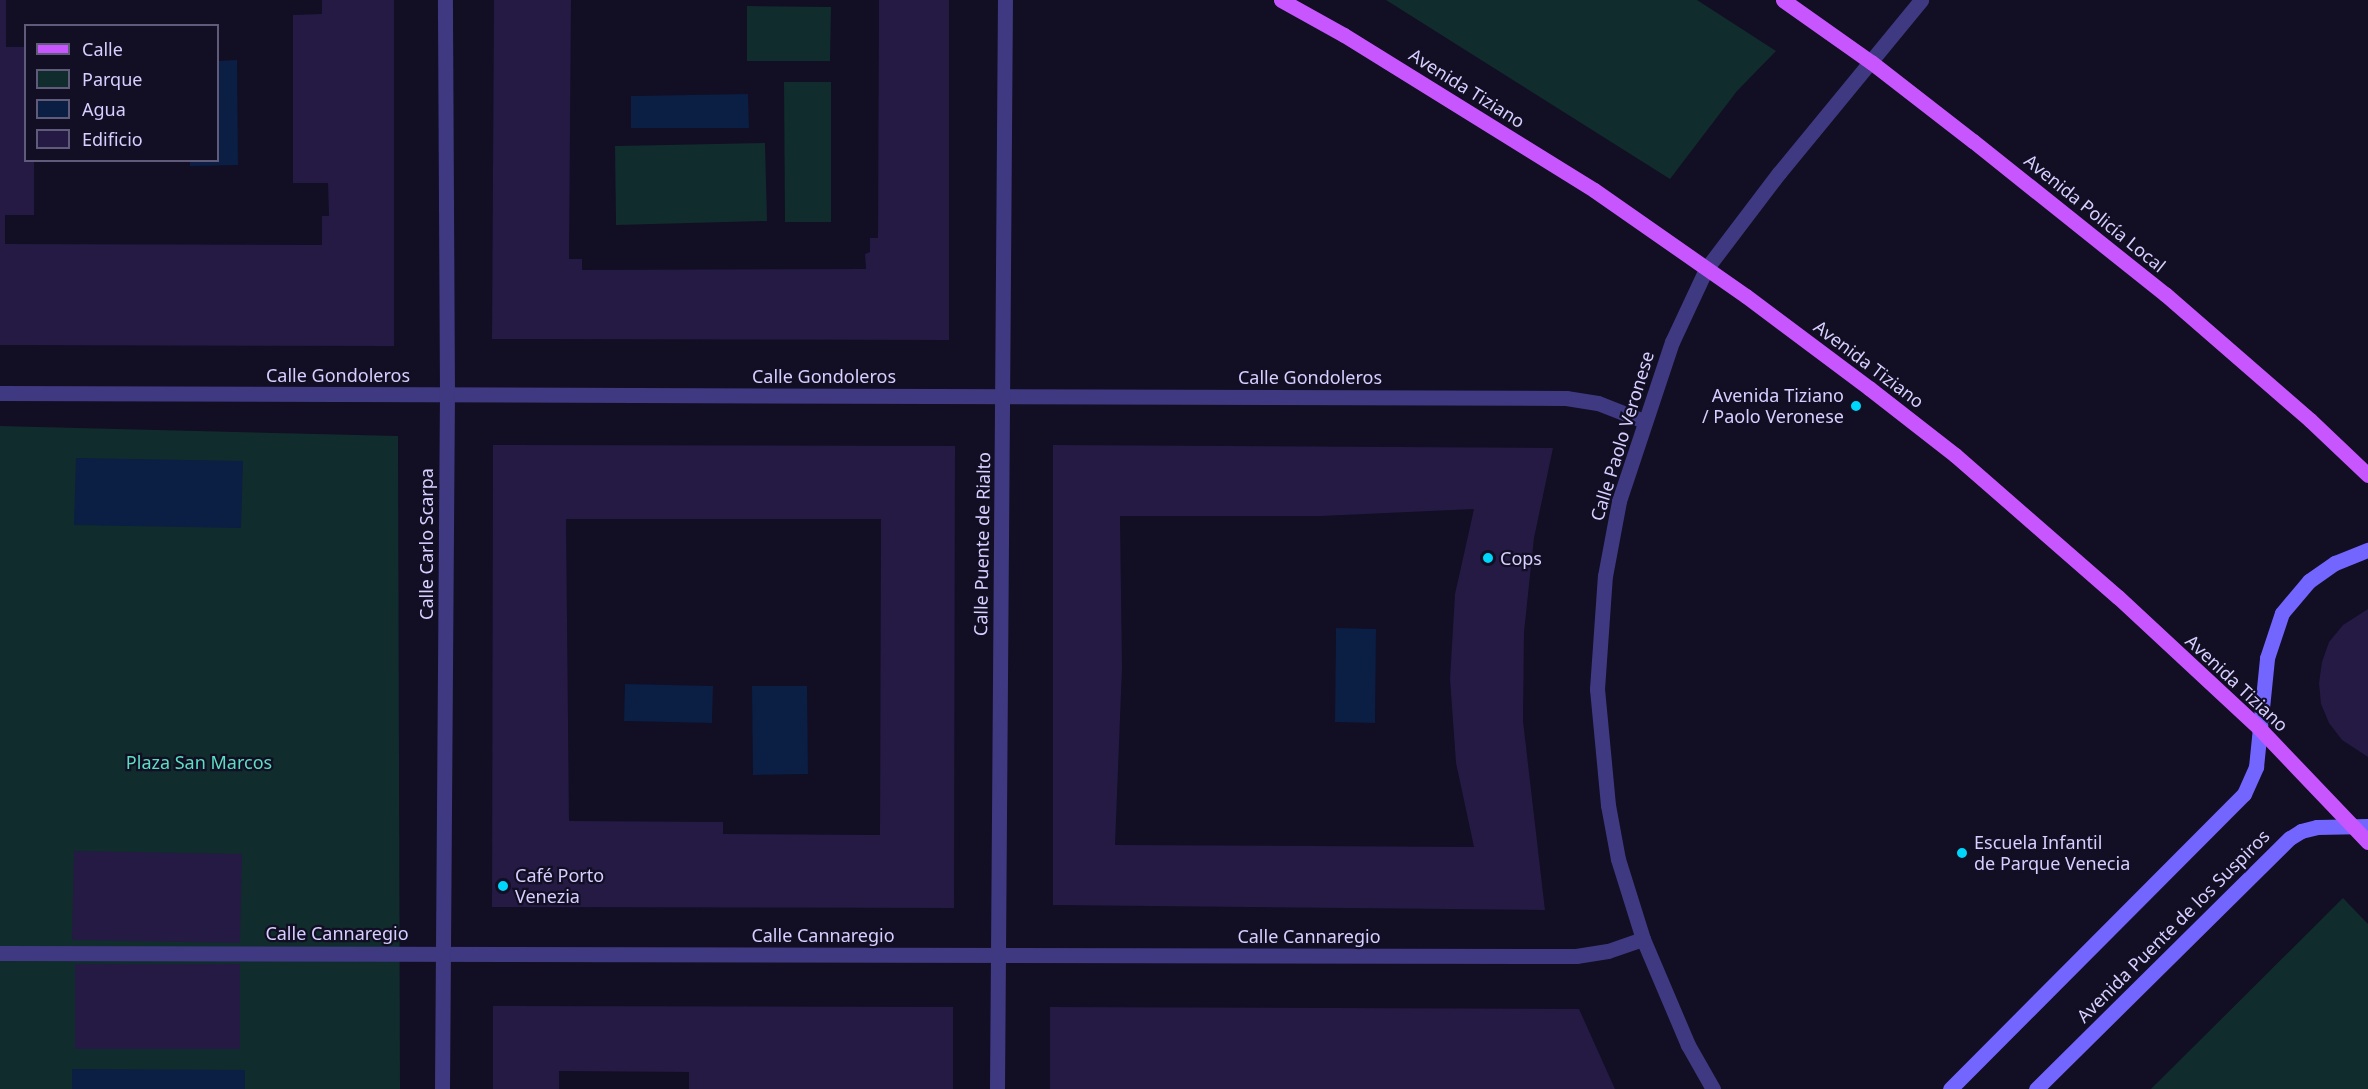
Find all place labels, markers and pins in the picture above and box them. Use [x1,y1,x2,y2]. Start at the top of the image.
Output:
place label: Avenida Tiziano / Paolo Veronese [1702,385,1844,428]
marker: Avenida Tiziano / Paolo Veronese [1849,399,1863,413]
place label: Cops [1500,547,1542,569]
marker: Cops [1481,551,1495,565]
place label: Escuela Infantil de Parque Venecia [1974,832,2130,874]
marker: Escuela Infantil de Parque Venecia [1955,846,1969,860]
place label: Café Porto Venezia [515,865,604,908]
marker: Café Porto Venezia [496,879,510,893]

